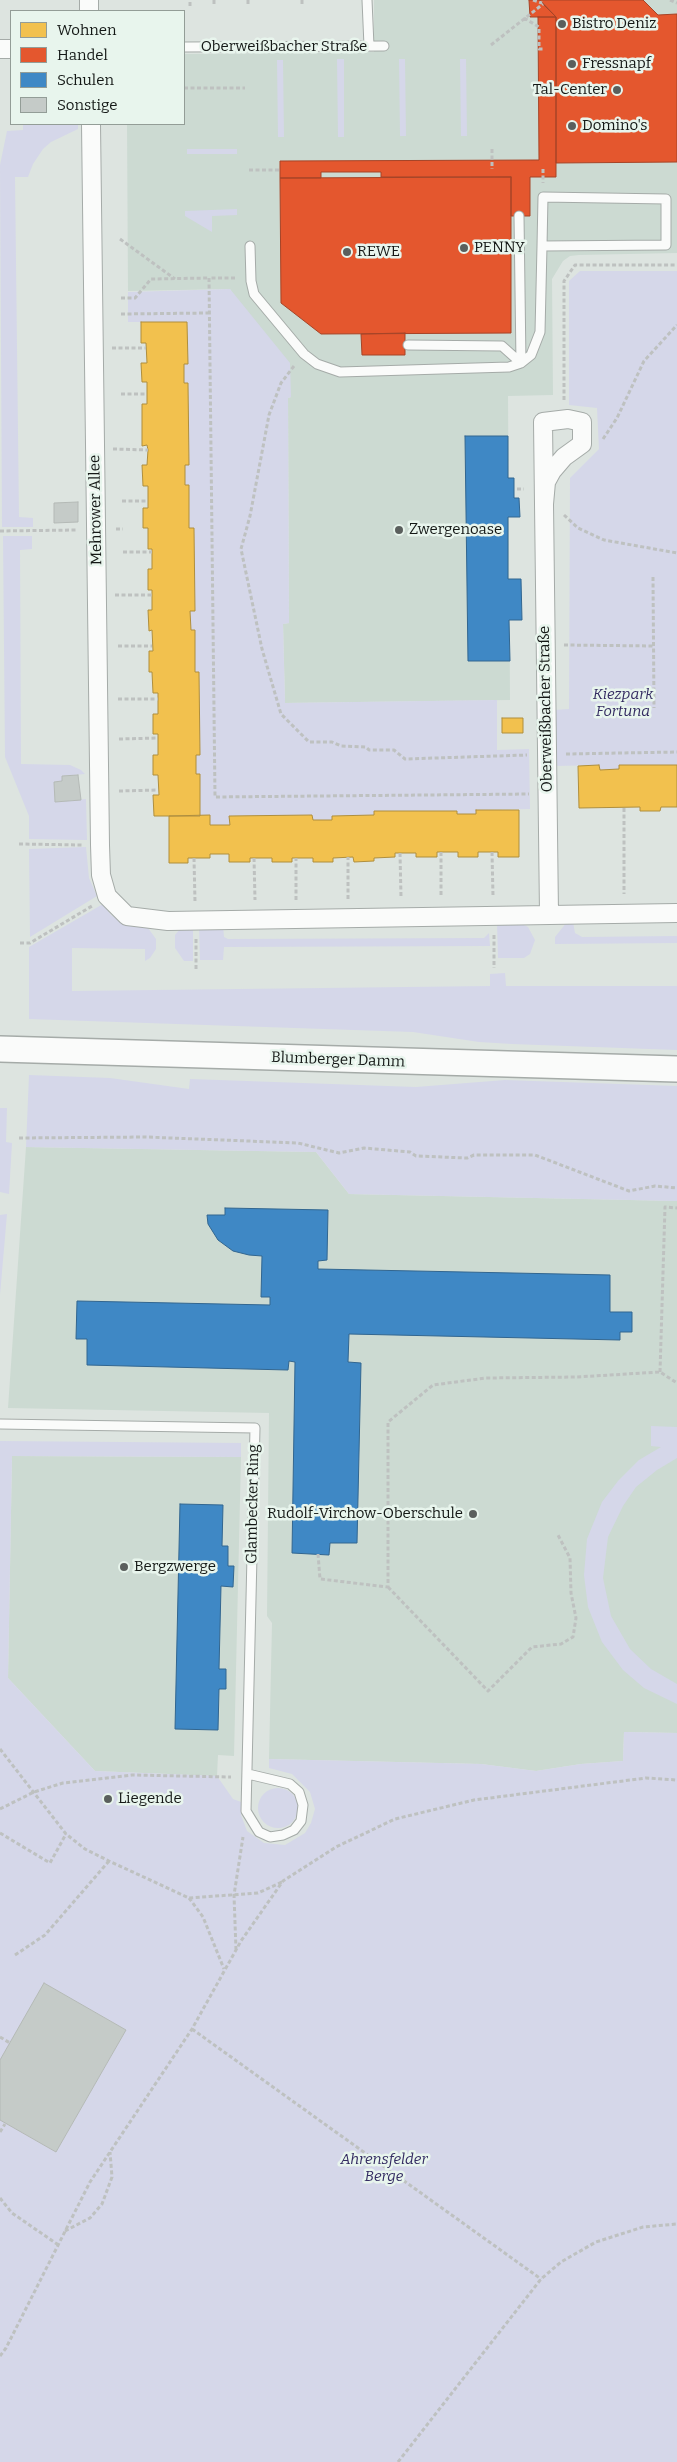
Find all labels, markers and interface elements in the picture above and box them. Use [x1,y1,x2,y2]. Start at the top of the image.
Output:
legend [10,10,185,125]
place label: Bistro Deniz [572,15,656,33]
marker: Bistro Deniz [556,18,568,30]
text: Wohnen [57,21,116,39]
street label: Oberweißbacher Straße [201,38,367,56]
text: Handel [57,46,108,64]
place label: Fressnapf [582,55,651,73]
marker: Fressnapf [566,58,578,70]
text: Schulen [57,71,114,89]
place label: Tal-Center [533,81,607,99]
marker: Tal-Center [611,84,623,96]
text: Sonstige [57,96,117,114]
place label: Domino's [582,117,648,135]
marker: Domino's [566,120,578,132]
place label: PENNY [474,239,525,257]
marker: PENNY [458,242,470,254]
place label: REWE [357,243,400,261]
marker: REWE [341,246,353,258]
street label: Mehrower Allee [86,455,106,565]
place label: Zwergenoase [409,521,502,539]
marker: Zwergenoase [393,524,405,536]
street label: Oberweißbacher Straße [536,626,556,792]
park label: Kiezpark Fortuna [593,686,653,721]
street label: Blumberger Damm [271,1049,405,1071]
street label: Glambecker Ring [243,1444,263,1564]
place label: Rudolf-Virchow-Oberschule [267,1505,463,1523]
marker: Rudolf-Virchow-Oberschule [467,1508,479,1520]
place label: Bergzwerge [134,1558,216,1576]
marker: Bergzwerge [118,1561,130,1573]
place label: Liegende [118,1790,182,1808]
marker: Liegende [102,1793,114,1805]
park label: Ahrensfelder Berge [340,2151,428,2186]

